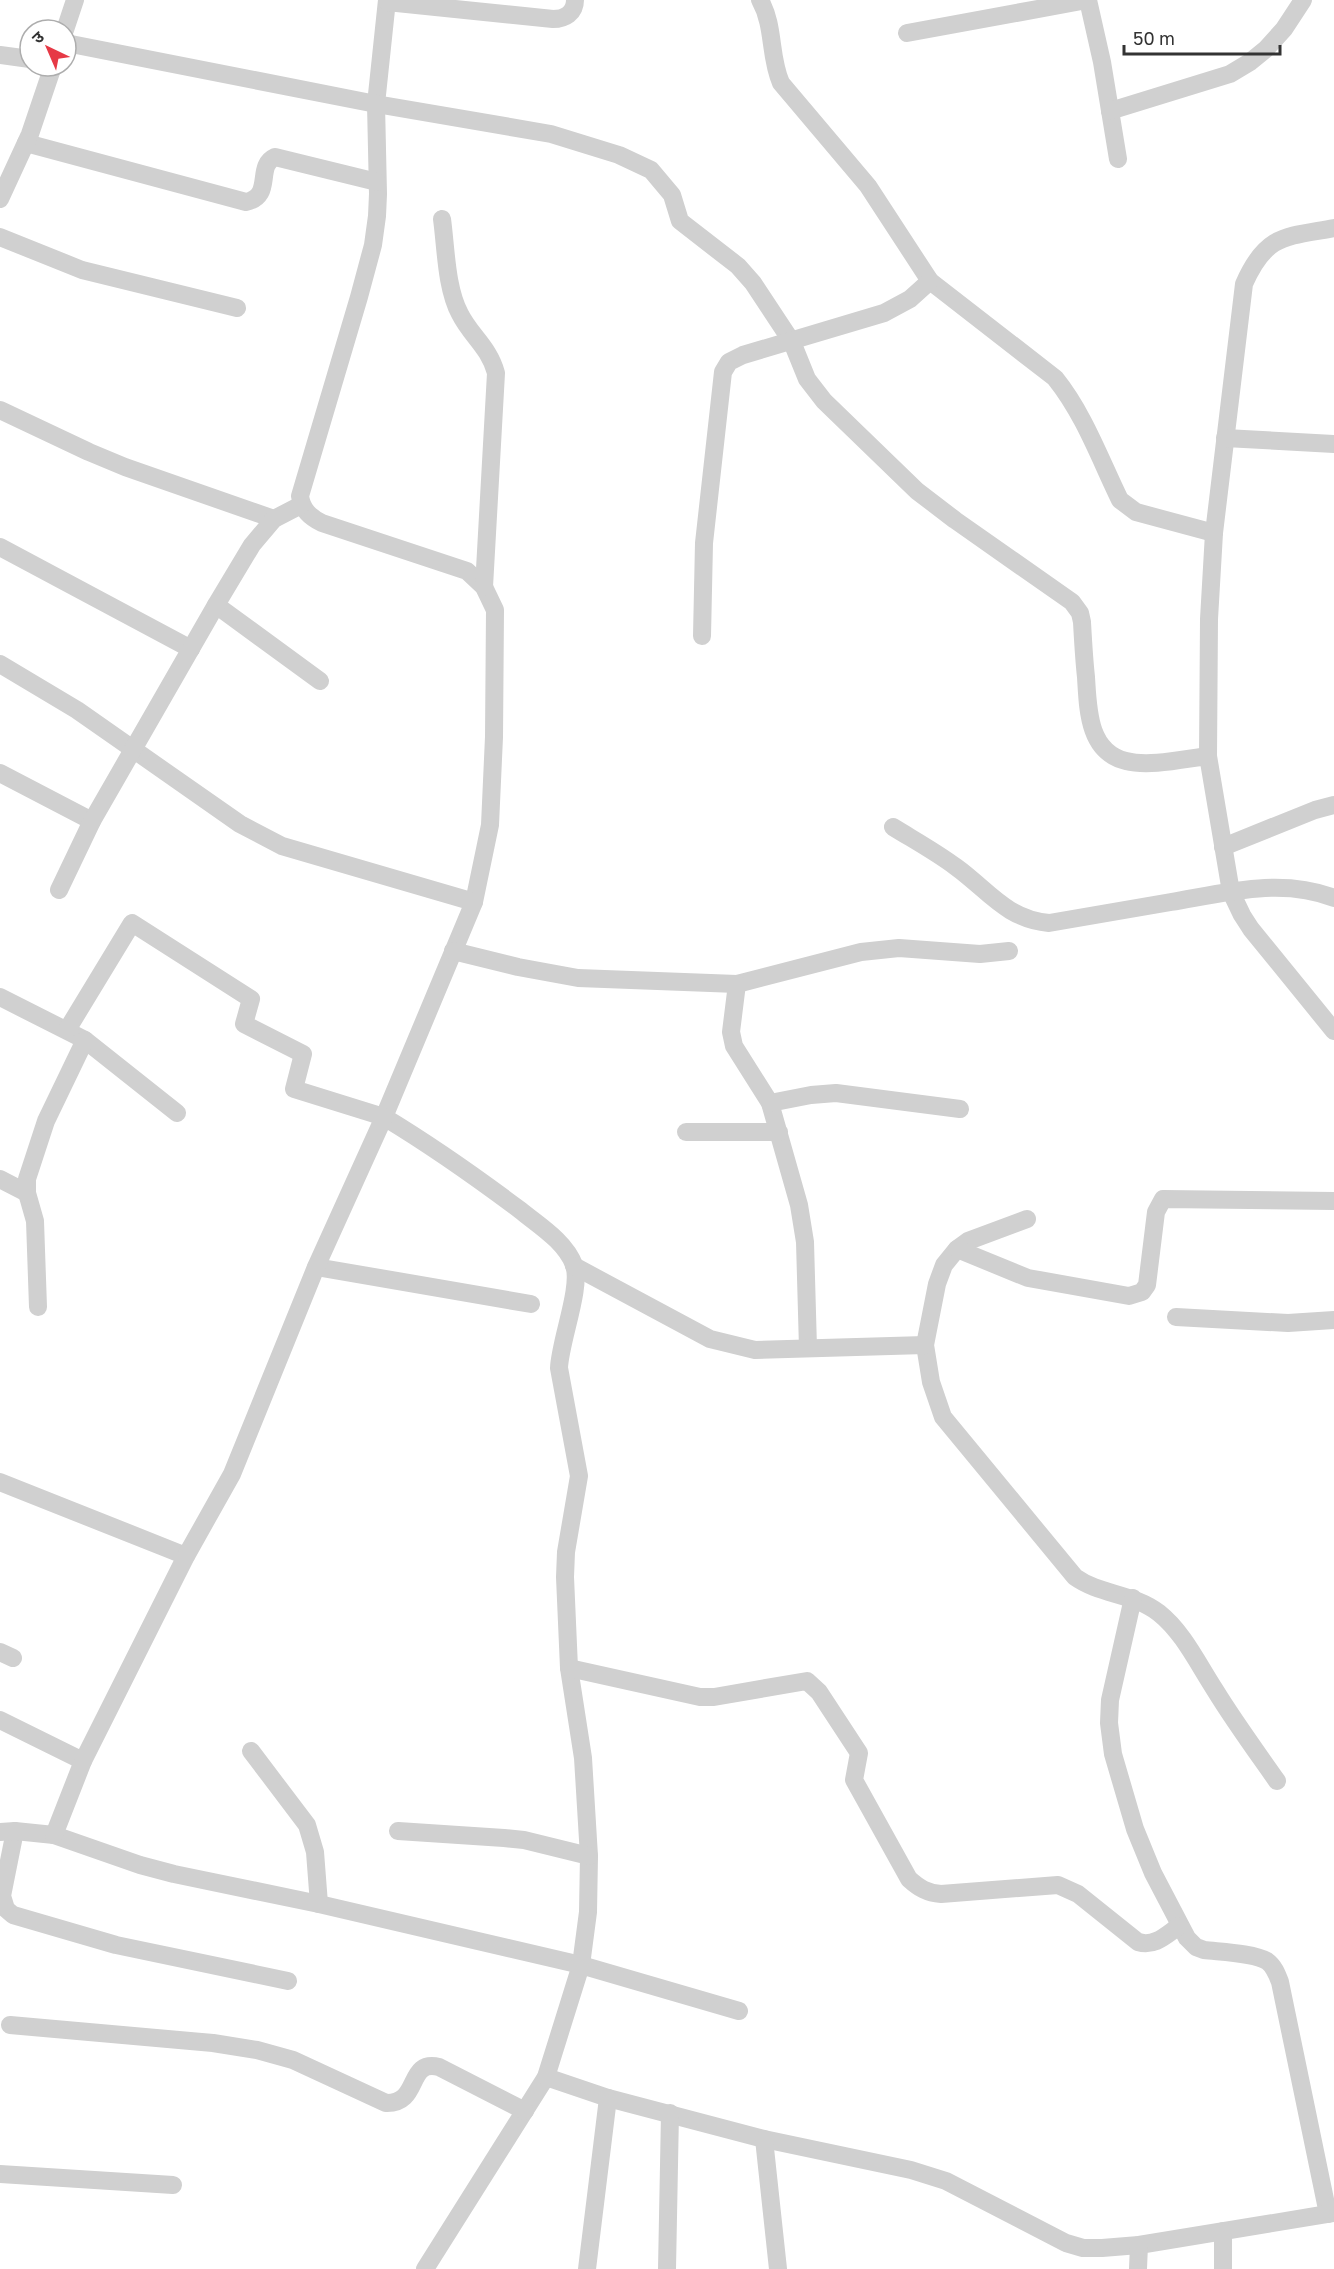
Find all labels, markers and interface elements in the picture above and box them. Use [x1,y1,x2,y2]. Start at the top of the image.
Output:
north arrow [18,18,78,78]
scale bar [1124,18,1280,56]
text: उ [27,26,48,48]
text: 50 m [1133,27,1175,49]

